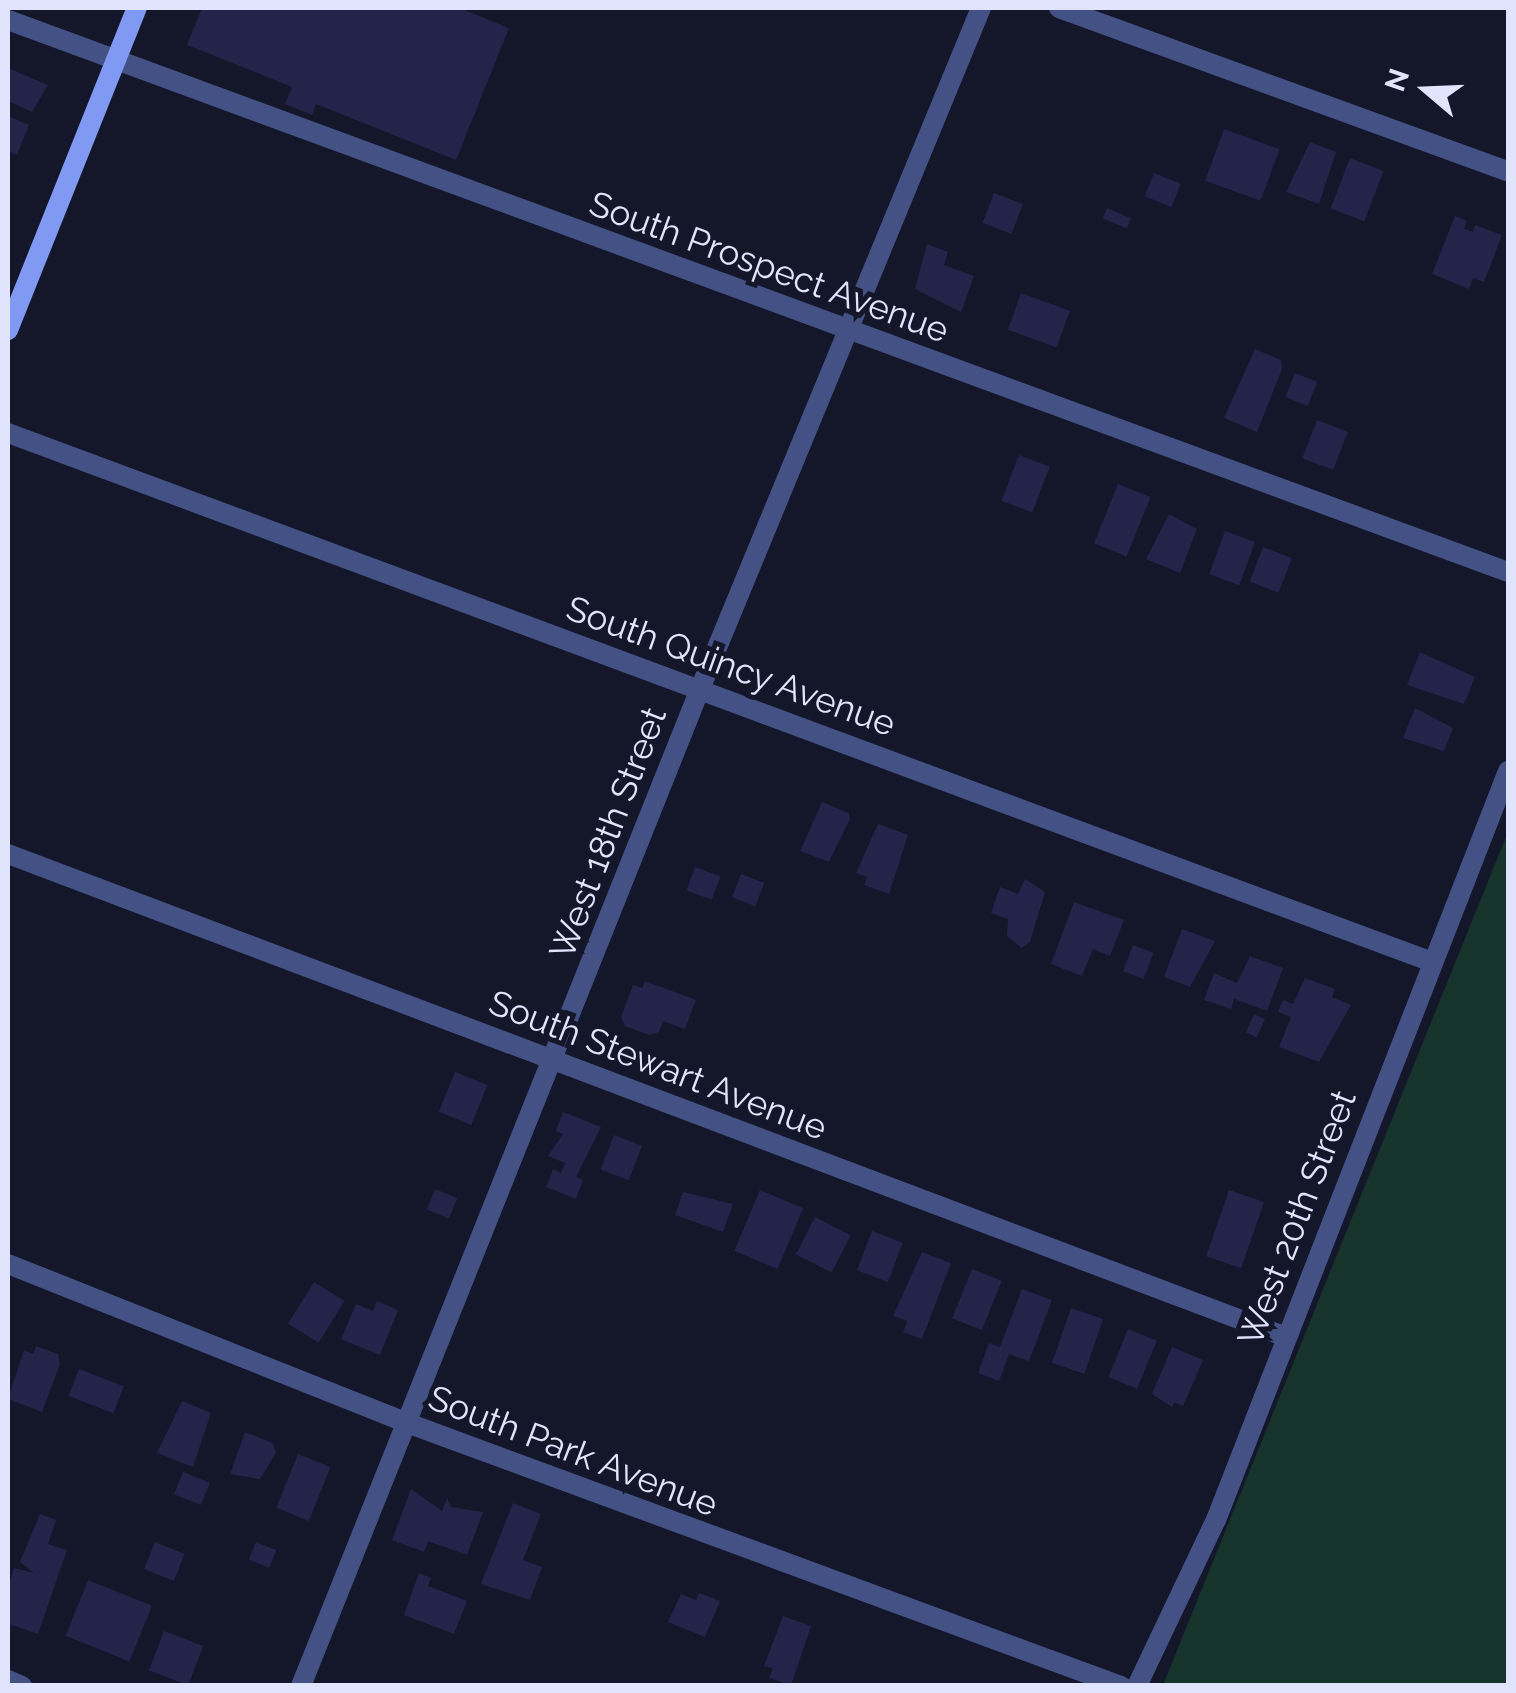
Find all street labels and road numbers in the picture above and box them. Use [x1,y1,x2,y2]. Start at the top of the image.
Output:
street label: South Prospect Avenue [583,182,955,352]
street label: South Quincy Avenue [560,587,902,745]
street label: West 18th Street [541,701,675,965]
street label: South Stewart Avenue [483,981,833,1149]
street label: West 20th Street [1229,1084,1365,1352]
street label: South Park Avenue [422,1376,724,1526]

